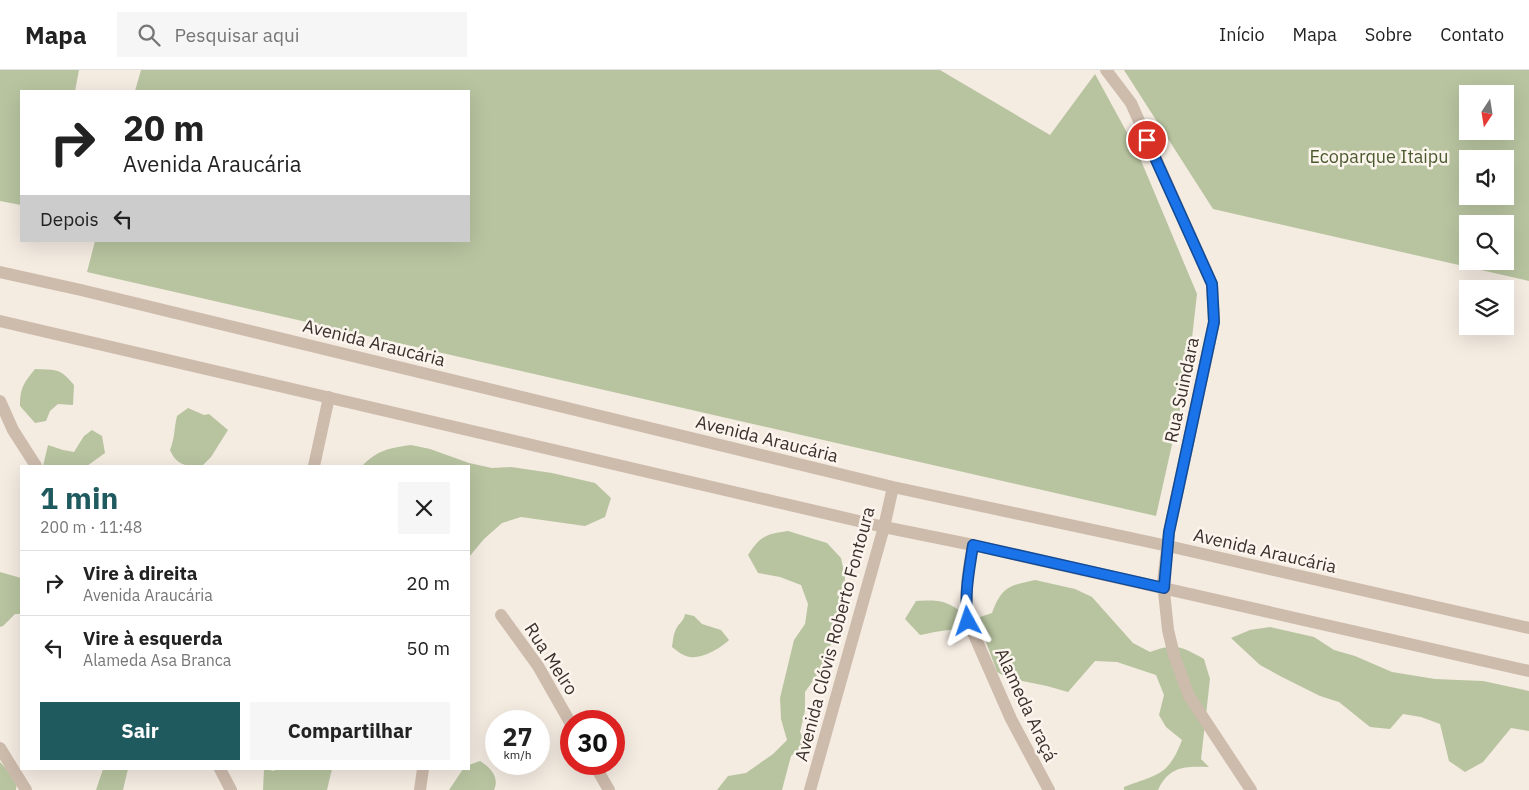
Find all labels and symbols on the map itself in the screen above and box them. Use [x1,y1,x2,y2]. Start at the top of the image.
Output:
north arrow [1459,85,1514,140]
pin [1126,119,1168,161]
park label: Ecoparque Itaipu [1310,145,1448,168]
street label: Avenida Araucária [300,314,448,371]
street label: Rua Suindara [1159,335,1204,445]
street label: Avenida Araucária [693,410,841,467]
street label: Avenida Clóvis Roberto Fontoura [789,504,880,764]
street label: Avenida Araucária [1191,523,1339,578]
position arrow [941,594,993,646]
street label: Rua Melro [520,618,583,699]
street label: Alameda Araçá [990,645,1063,765]
speed limit sign: 30 [560,710,625,775]

